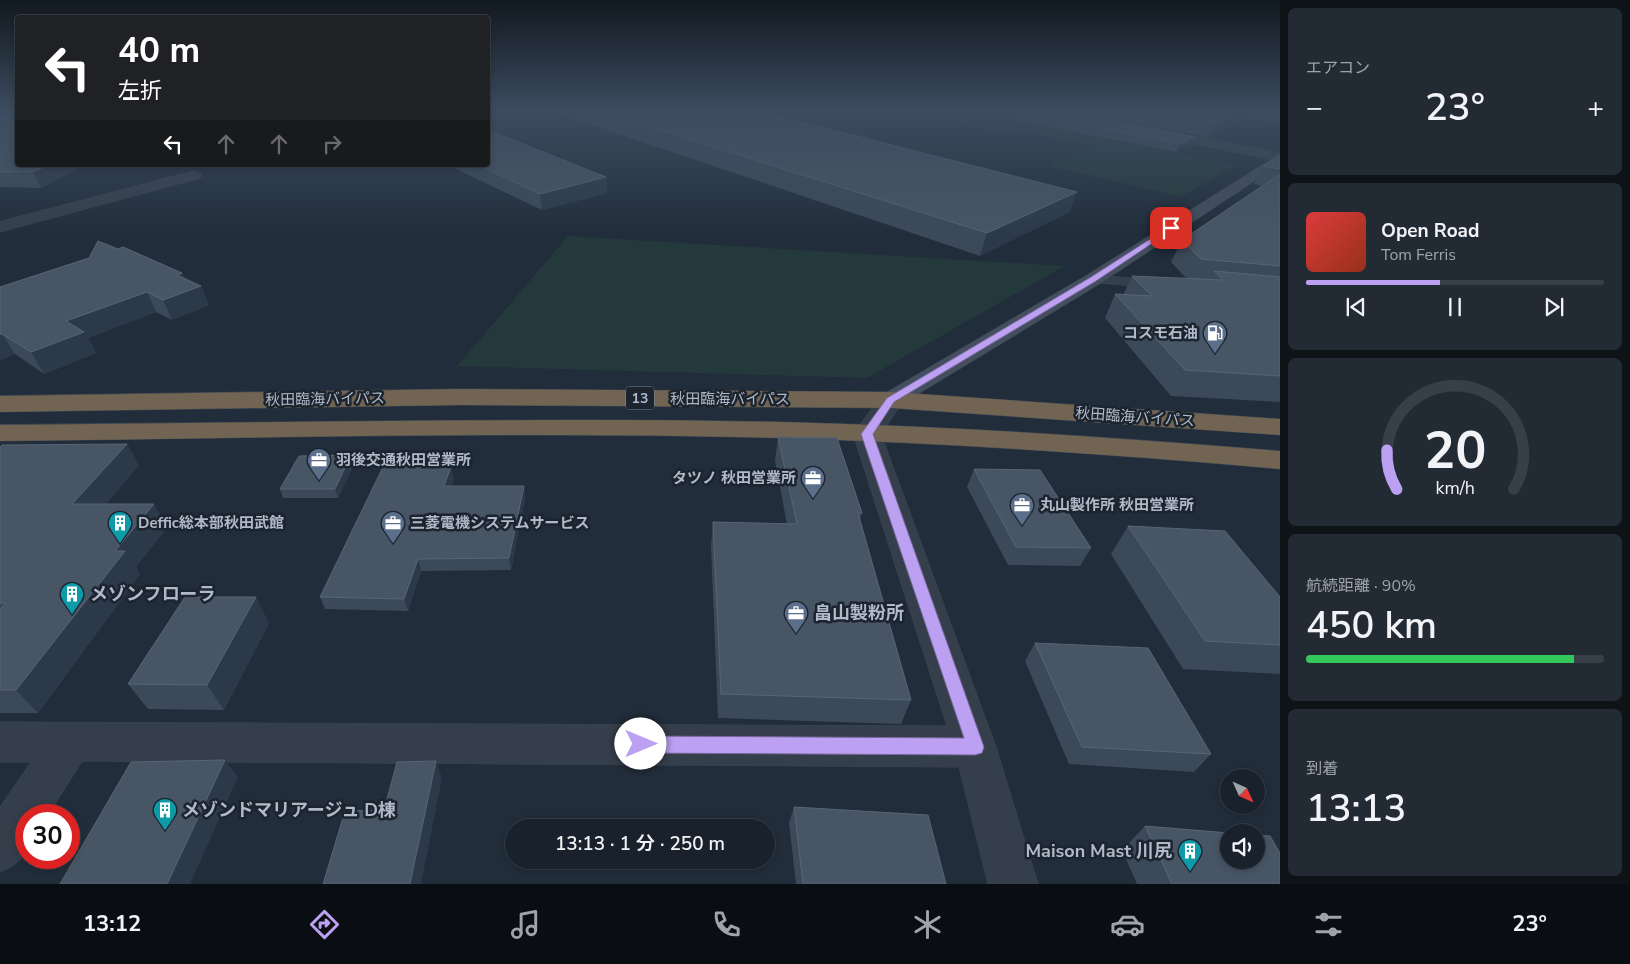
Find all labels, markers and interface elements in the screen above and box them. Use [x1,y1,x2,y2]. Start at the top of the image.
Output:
text: 40 m [118,27,200,74]
icon: left [35,35,100,100]
text: エアコン [1306,57,1370,79]
text: 左折 [118,76,162,106]
text: 23° [1425,82,1485,133]
text: − [1306,89,1323,127]
text: + [1587,89,1604,127]
icon: left [159,130,187,158]
icon: ahead [212,130,240,158]
icon: ahead [265,130,293,158]
icon: right [318,130,346,158]
pin [1150,207,1192,249]
icon: arrive [1157,214,1185,242]
text: Open Road [1381,218,1479,244]
text: Tom Ferris [1381,244,1456,266]
icon: previous [1342,293,1370,321]
icon: pause [1441,293,1469,321]
icon: next [1540,293,1568,321]
fuel station icon: コスモ石油 [1202,320,1228,354]
place label: コスモ石油 [1123,323,1198,343]
road number: 13 [626,386,654,409]
street label: 秋田臨海バイパス [265,388,385,410]
street label: 秋田臨海バイパス [670,389,790,409]
street label: 秋田臨海バイパス [1075,403,1195,431]
text: 20 [1424,415,1486,486]
office icon: 羽後交通秋田営業所 [306,447,332,481]
place label: 羽後交通秋田営業所 [336,450,471,470]
office icon: タツノ 秋田営業所 [800,465,826,499]
place label: タツノ 秋田営業所 [672,468,796,488]
text: km/h [1435,476,1475,500]
office icon: 丸山製作所 秋田営業所 [1009,492,1035,526]
place label: 丸山製作所 秋田営業所 [1040,495,1194,515]
building icon: Deffic総本部秋田武館 [107,510,133,544]
office icon: 三菱電機システムサービス [380,510,406,544]
place label: Deffic総本部秋田武館 [138,513,284,533]
place label: 三菱電機システムサービス [410,513,590,533]
text: 航続距離 · 90% [1306,575,1416,597]
building icon: メゾンフローラ [59,581,85,615]
place label: メゾンフローラ [90,582,215,606]
office icon: 畠山製粉所 [783,600,809,634]
text: 450 km [1306,600,1437,651]
place label: 畠山製粉所 [814,601,904,625]
position arrow [614,717,666,769]
text: 到着 [1306,758,1338,780]
north arrow [1220,769,1265,814]
map controls [1220,769,1265,869]
text: 13:13 [1306,783,1406,834]
building icon: メゾンドマリアージュ D棟 [152,797,178,831]
place label: メゾンドマリアージュ D棟 [182,798,396,822]
speed limit sign: 30 [15,804,80,869]
button: sound [1220,824,1265,869]
text: 13:13 · 1 分 · 250 m [555,831,725,857]
building icon: Maison Mast 川尻 [1177,838,1203,872]
place label: Maison Mast 川尻 [1025,839,1172,863]
icon: directions [307,907,342,942]
icon: music [508,907,543,942]
icon: phone [709,907,744,942]
icon: climate [910,907,945,942]
icon: car [1110,907,1145,942]
icon: filters [1311,907,1346,942]
text: 13:12 [83,909,141,939]
text: 23° [1512,909,1547,939]

